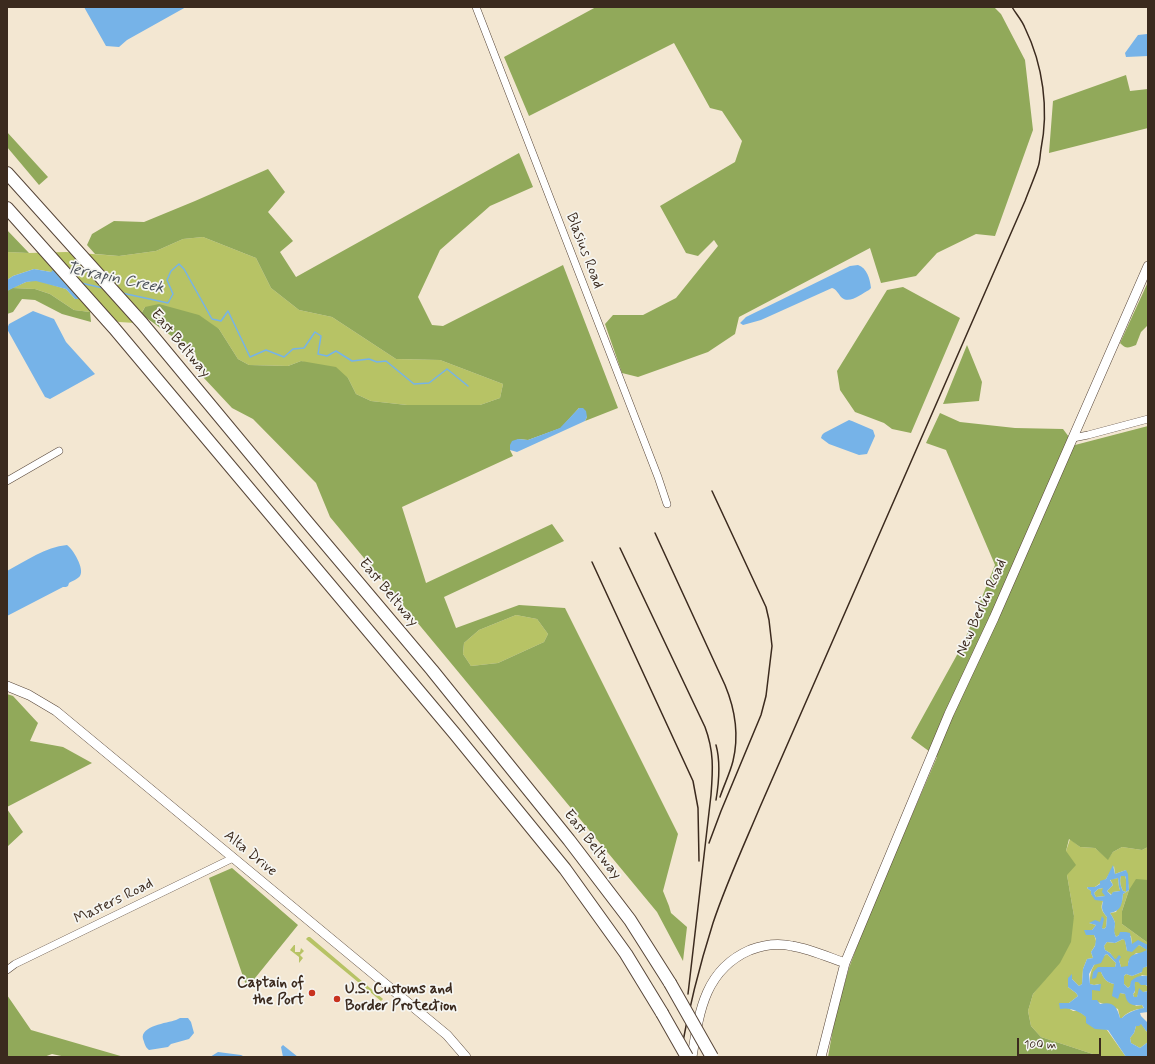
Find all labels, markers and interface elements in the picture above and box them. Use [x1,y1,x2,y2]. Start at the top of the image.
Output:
street label: Blasius Road [561,211,607,291]
water label: Terrapin Creek [65,259,165,299]
street label: East Beltway [146,306,214,382]
street label: East Beltway [354,555,422,631]
street label: New Berlin Road [953,557,1011,659]
street label: East Beltway [559,807,625,883]
street label: Alta Drive [220,827,280,881]
street label: Masters Road [72,875,156,929]
place label: Captain of the Port [237,975,304,1010]
place label: U.S. Customs and Border Protection [345,981,457,1016]
marker: Captain of the Port [307,988,317,998]
marker: U.S. Customs and Border Protection [332,994,342,1004]
scale bar [1019,1030,1103,1056]
text: 100 m [1024,1037,1056,1053]

